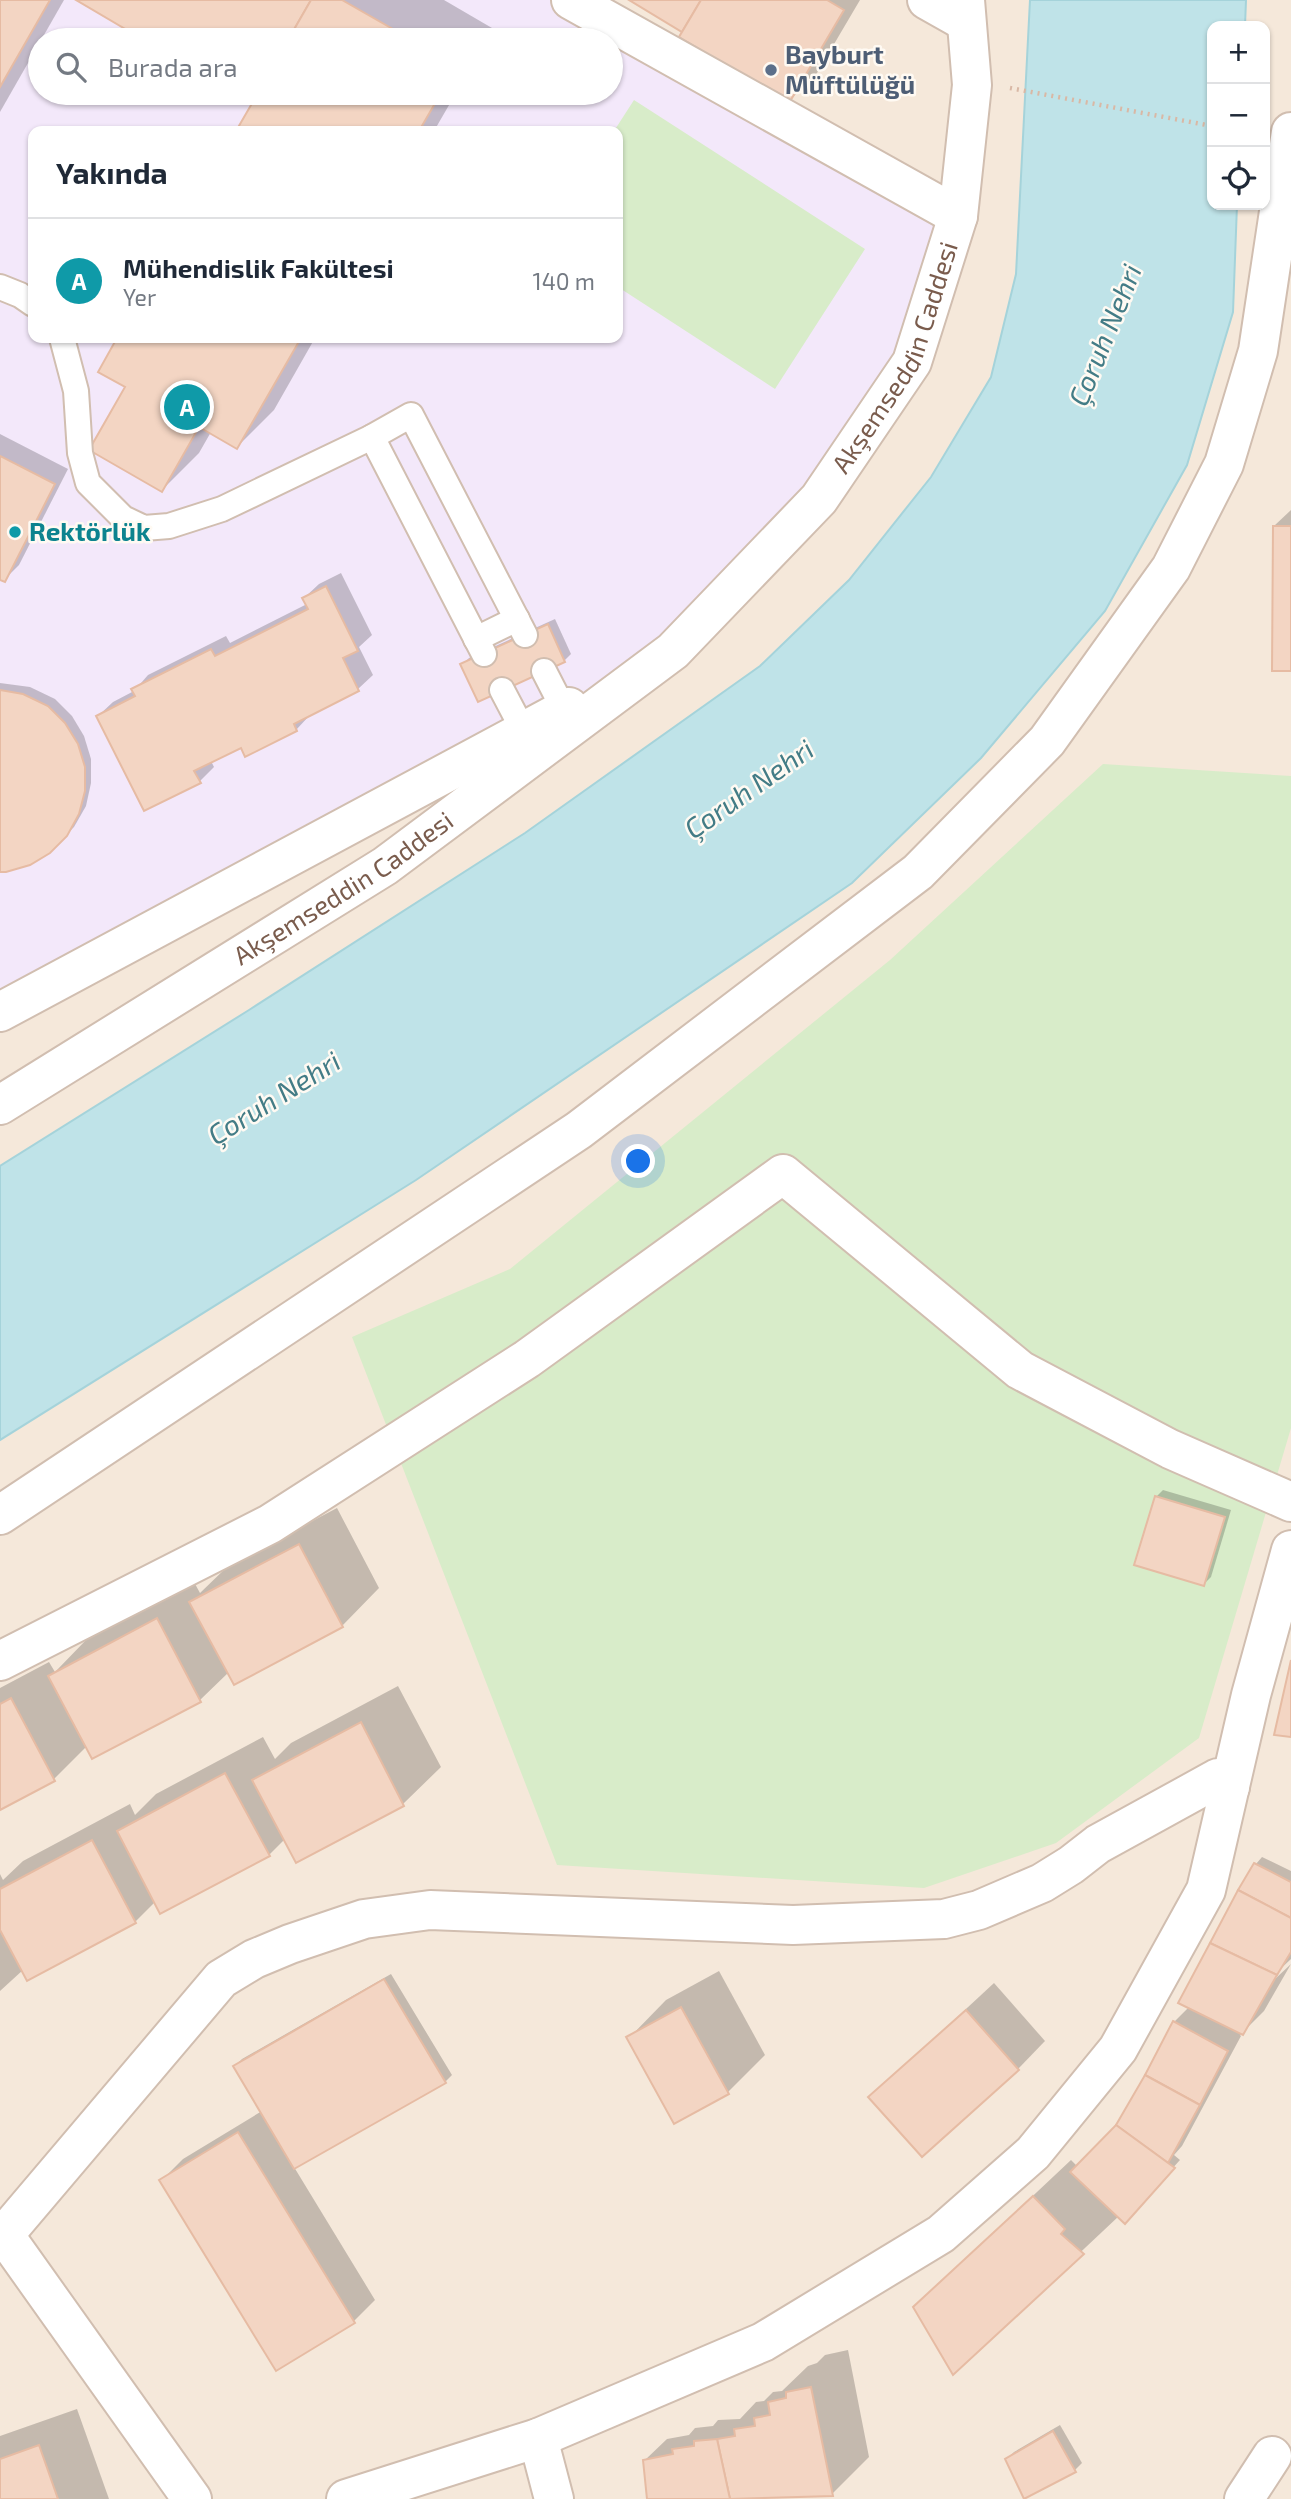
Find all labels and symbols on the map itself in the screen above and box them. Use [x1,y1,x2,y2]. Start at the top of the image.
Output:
place label: Bayburt Müftülüğü [785,38,915,99]
marker: Bayburt Müftülüğü [763,62,779,78]
street label: Akşemseddin Caddesi [824,237,963,478]
water label: Çoruh Nehri [1060,259,1149,411]
pin: A [164,381,210,433]
place label: Rektörlük [29,515,151,546]
marker: Rektörlük [7,524,23,540]
water label: Çoruh Nehri [677,731,820,846]
street label: Akşemseddin Caddesi [227,804,458,970]
water label: Çoruh Nehri [201,1043,347,1152]
your location [621,1144,655,1178]

